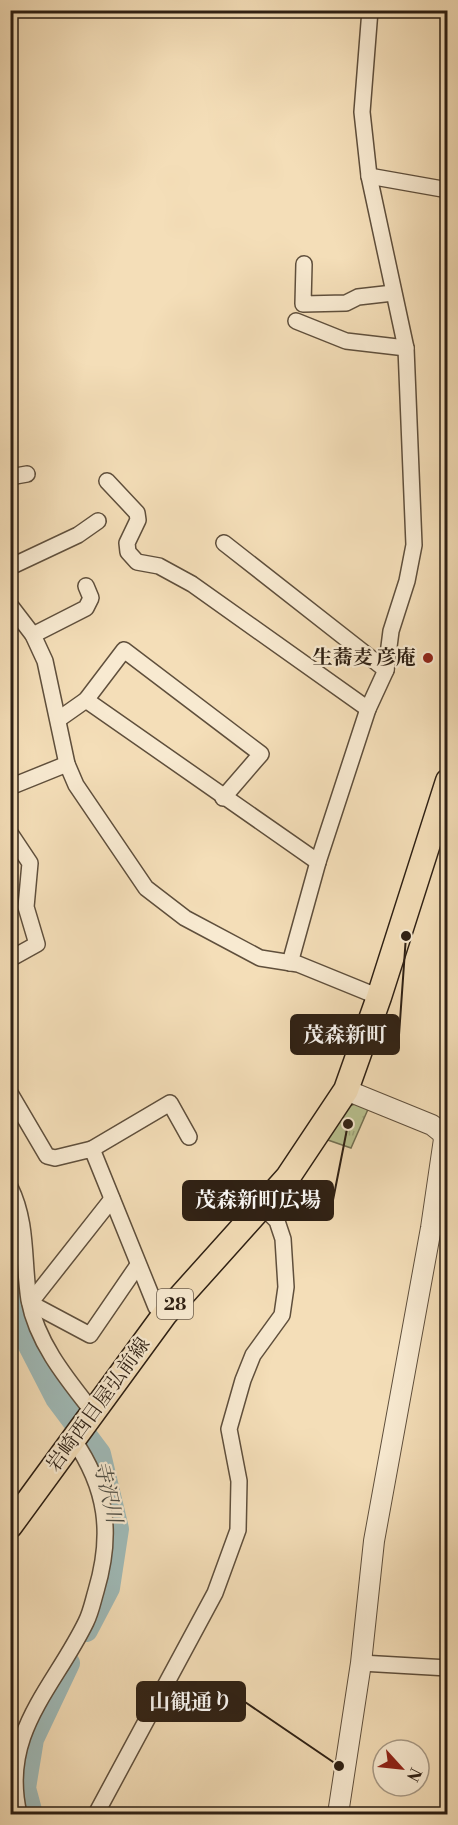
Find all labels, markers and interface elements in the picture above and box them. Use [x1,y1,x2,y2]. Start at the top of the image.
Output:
place label: 生蕎麦 彦庵 [313,646,416,671]
marker: 生蕎麦 彦庵 [421,651,435,665]
callout: 茂森新町 [291,1015,399,1054]
text: 茂森新町 [303,1023,387,1049]
callout: 茂森新町広場 [183,1181,333,1220]
text: 茂森新町広場 [195,1188,321,1214]
road number: 28 [157,1289,193,1319]
street label: 岩崎西目屋弘前線 [42,1333,156,1477]
water label: 寺沢川 [87,1458,127,1528]
callout: 山観通り [137,1682,245,1721]
text: 山観通り [149,1690,233,1716]
north arrow [371,1738,431,1798]
text: N [402,1764,425,1785]

